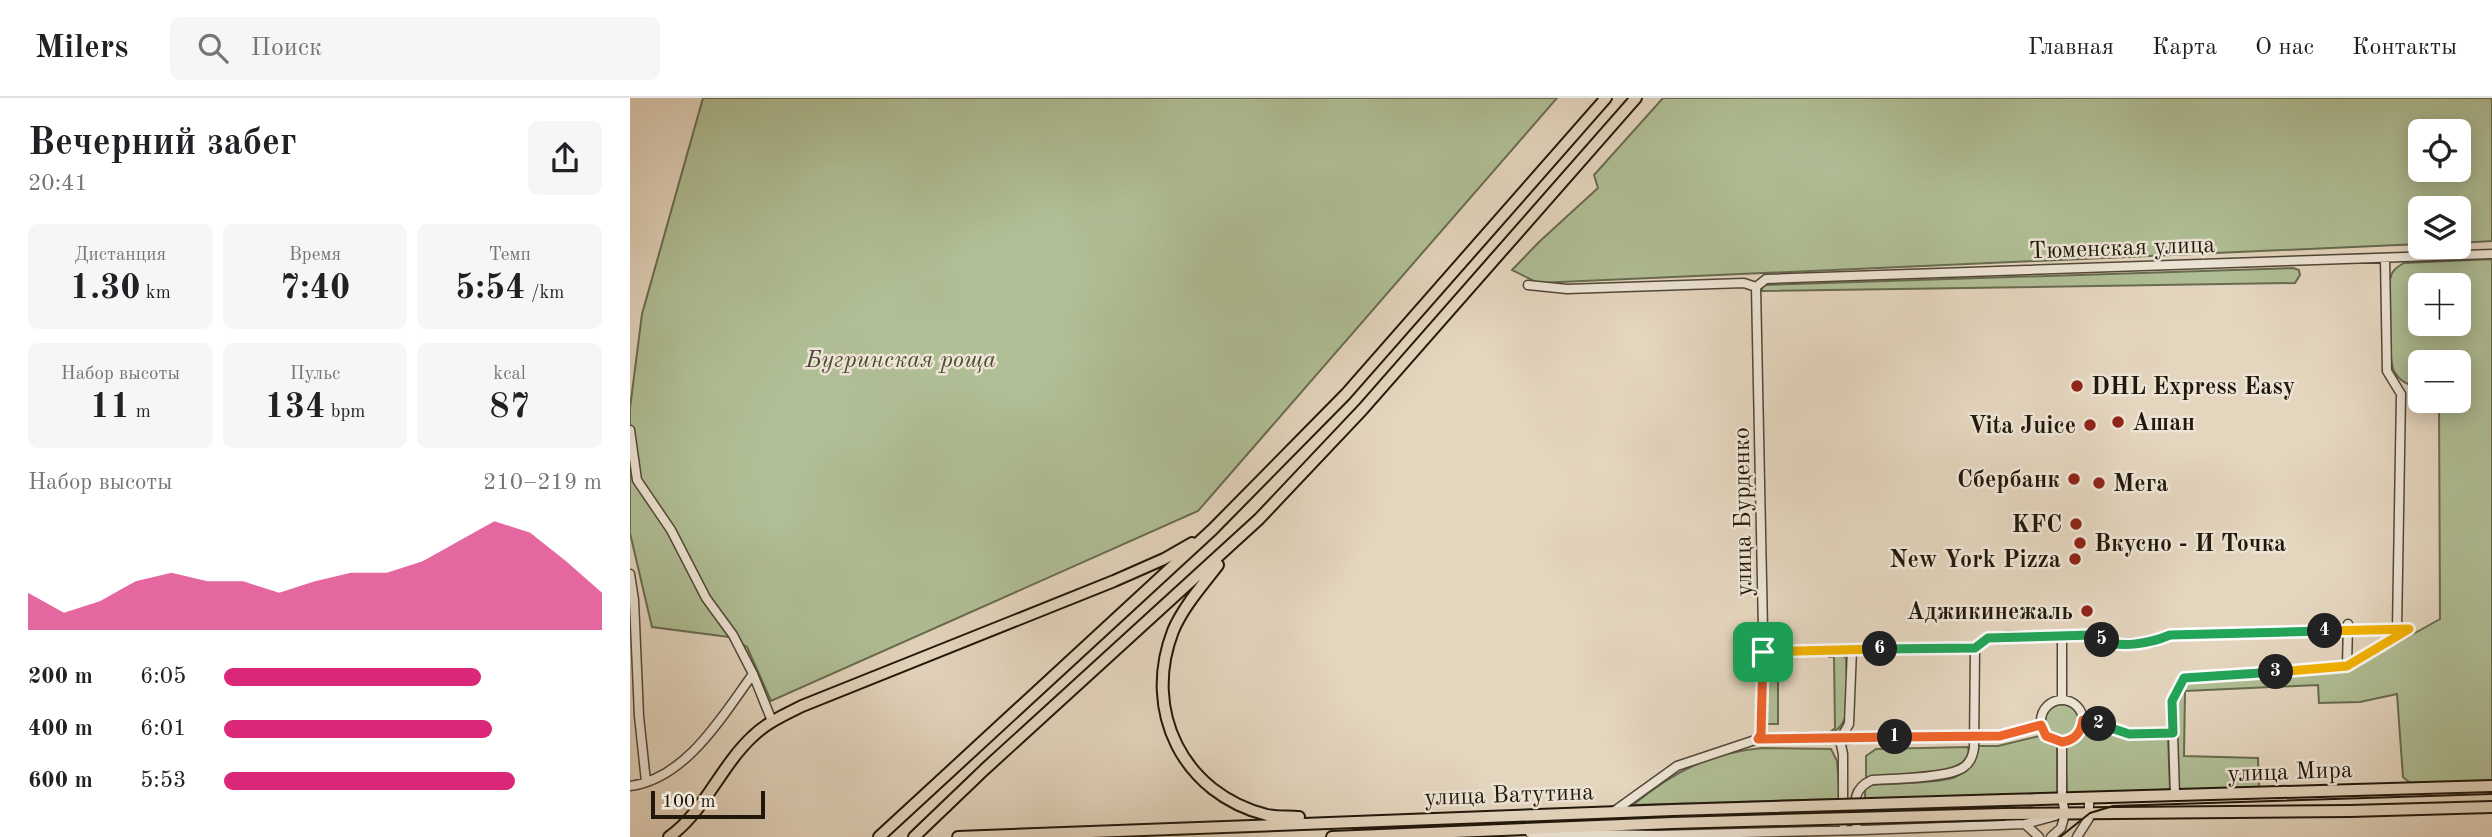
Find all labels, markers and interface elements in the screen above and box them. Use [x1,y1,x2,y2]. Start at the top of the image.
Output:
search box [170,17,660,80]
icon: search [194,29,232,67]
text: Milers [35,32,128,65]
text: Поиск [250,35,322,61]
text: Главная [2028,36,2114,60]
text: Карта [2152,36,2217,60]
text: О нас [2255,36,2314,60]
text: Контакты [2352,36,2457,60]
map controls [2408,119,2471,413]
button: locate [2408,119,2471,182]
button: share [528,121,602,195]
text: Вечерний забег [28,125,297,163]
text: 20:41 [28,172,88,195]
button: layers [2408,196,2471,259]
street label: Тюменская улица [2029,234,2216,264]
text: Дистанция [74,246,166,265]
text: Время [289,246,341,265]
text: Темп [488,246,531,265]
text: 1.30 [70,271,141,306]
text: 7:40 [280,271,350,306]
text: 5:54 [455,271,526,306]
button: + [2408,273,2471,336]
text: km [141,284,171,303]
text: /km [526,284,564,303]
park label: Бугринская роща [805,349,996,373]
button: − [2408,350,2471,413]
text: Набор высоты [61,365,180,384]
text: Пульс [290,365,340,384]
text: kcal [493,365,526,384]
place label: DHL Express Easy [2091,376,2295,400]
marker: DHL Express Easy [2069,378,2085,394]
text: 11 [90,390,130,425]
text: 134 [265,390,325,425]
text: 87 [489,390,530,425]
text: m [130,403,151,422]
text: bpm [325,403,365,422]
place label: Ашан [2132,412,2195,436]
marker: Ашан [2110,414,2126,430]
place label: Vita Juice [1968,415,2076,439]
marker: Vita Juice [2082,417,2098,433]
street label: улица Бурденко [1731,427,1757,597]
place label: Сбербанк [1957,469,2060,493]
text: Набор высоты [28,471,172,494]
text: 210–219 m [483,471,602,494]
marker: Сбербанк [2066,471,2082,487]
place label: Мега [2113,473,2169,497]
marker: Мега [2091,475,2107,491]
place label: KFC [2012,514,2062,538]
marker: KFC [2068,516,2084,532]
place label: Вкусно - И Точка [2094,533,2286,557]
marker: Вкусно - И Точка [2072,535,2088,551]
place label: New York Pizza [1889,549,2061,573]
marker: New York Pizza [2067,551,2083,567]
place label: Аджикинежаль [1907,601,2073,625]
marker: Аджикинежаль [2079,603,2095,619]
pin: 4 [2308,614,2342,648]
text: 4 [2319,621,2330,640]
pin [1733,622,1793,682]
pin: 5 [2084,622,2120,658]
text: 5 [2096,630,2107,649]
pin: 6 [1862,632,1898,666]
icon: arrive [1744,633,1782,671]
text: 6 [1874,639,1885,658]
pin: 3 [2258,654,2294,690]
text: 3 [2270,662,2281,681]
text: 200 m [28,665,93,688]
text: 6:05 [140,665,186,688]
pin: 2 [2082,706,2116,742]
text: 2 [2093,714,2104,733]
text: 400 m [28,717,93,740]
text: 6:01 [140,717,186,740]
pin: 1 [1878,720,1912,754]
text: 1 [1889,727,1900,746]
street label: улица Мира [2227,759,2353,787]
text: 600 m [28,769,93,792]
text: 5:53 [140,769,186,792]
street label: улица Ватутина [1424,781,1594,811]
scale bar [651,788,765,820]
text: 100 m [662,793,715,812]

